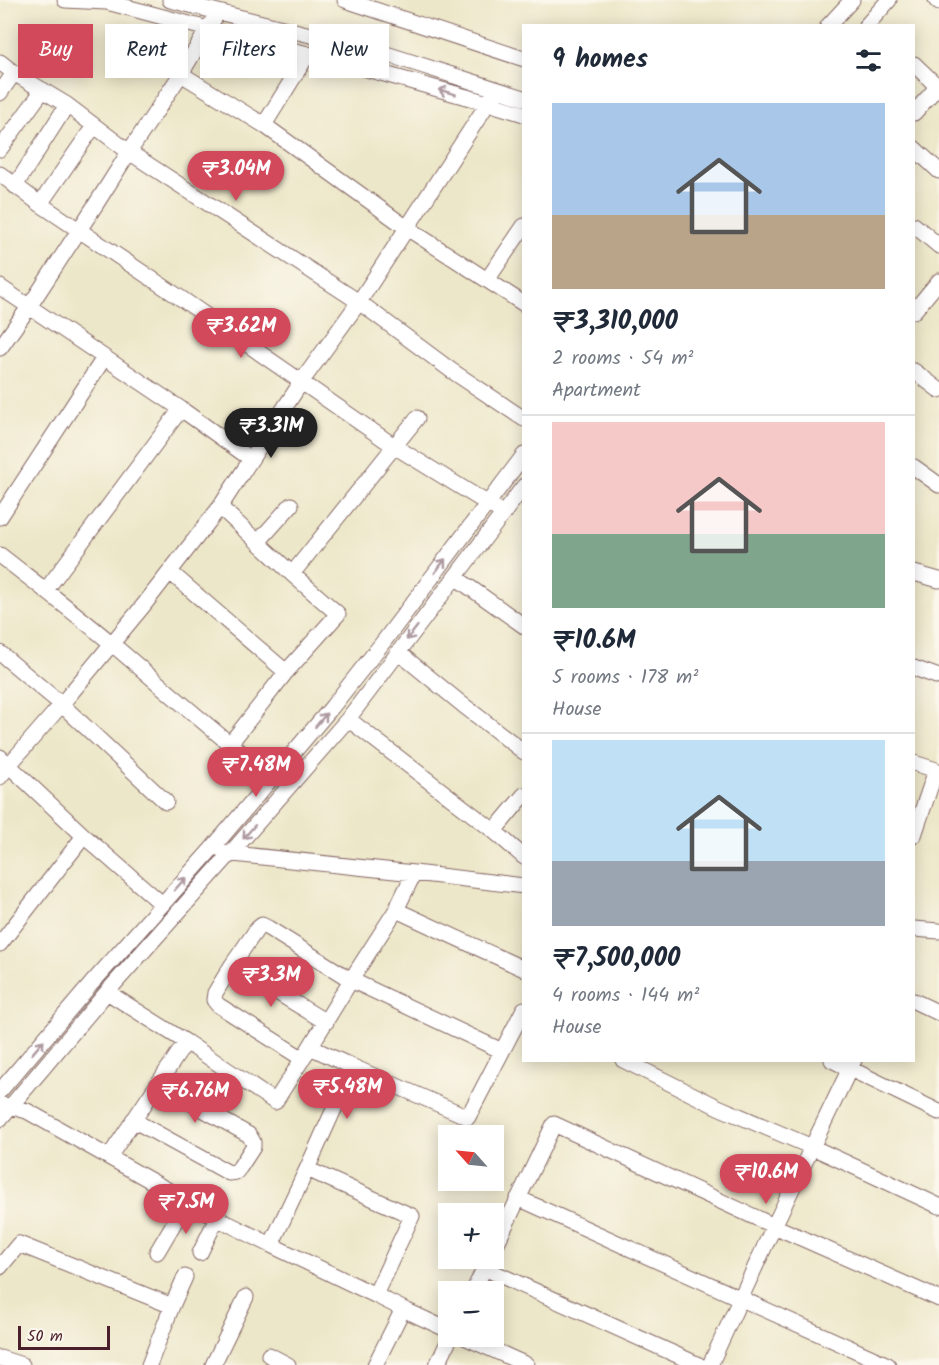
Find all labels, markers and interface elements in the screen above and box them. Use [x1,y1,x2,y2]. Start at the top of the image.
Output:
chip: Buy [18,24,93,78]
chip: Rent [105,24,188,78]
chip: Filters [200,24,297,78]
chip: New [309,24,389,78]
text: 9 homes [552,39,648,81]
icon: filters [852,44,885,77]
one-way arrow [438,85,457,97]
icon: home [665,142,773,250]
pin: ₹3.04M [187,151,285,202]
text: ₹3.04M [201,154,271,186]
text: ₹3,310,000 [552,301,678,343]
pin: ₹3.62M [192,308,290,359]
text: ₹3.62M [206,311,276,343]
text: 2 rooms · 54 m² [552,343,693,375]
text: Apartment [552,375,641,407]
pin: ₹3.31M [222,408,320,459]
text: ₹3.31M [238,411,304,443]
icon: home [665,461,773,569]
one-way arrow [434,559,446,575]
text: ₹10.6M [552,620,636,662]
one-way arrow [406,625,419,641]
text: 5 rooms · 178 m² [552,662,698,694]
text: House [552,694,602,726]
one-way arrow [314,712,327,728]
pin: ₹7.48M [207,747,305,798]
text: ₹7.48M [221,750,291,782]
icon: home [665,779,773,887]
one-way arrow [242,824,256,839]
one-way arrow [173,877,187,892]
text: ₹7,500,000 [552,938,680,980]
pin: ₹3.3M [229,957,313,1008]
text: ₹3.3M [241,960,301,992]
text: 4 rooms · 144 m² [552,980,699,1012]
text: House [552,1012,602,1044]
one-way arrow [31,1040,45,1055]
pin: ₹5.48M [298,1069,396,1120]
text: ₹5.48M [312,1072,382,1104]
pin: ₹6.76M [146,1073,244,1124]
text: ₹6.76M [161,1076,229,1108]
north arrow [438,1125,504,1191]
map controls [438,1125,504,1347]
pin: ₹10.6M [717,1154,815,1205]
text: ₹10.6M [734,1157,798,1189]
pin: ₹7.5M [144,1184,228,1235]
text: ₹7.5M [158,1187,214,1219]
button: + [438,1203,504,1269]
button: − [438,1281,504,1347]
scale bar [18,1323,110,1350]
text: 50 m [27,1324,63,1349]

